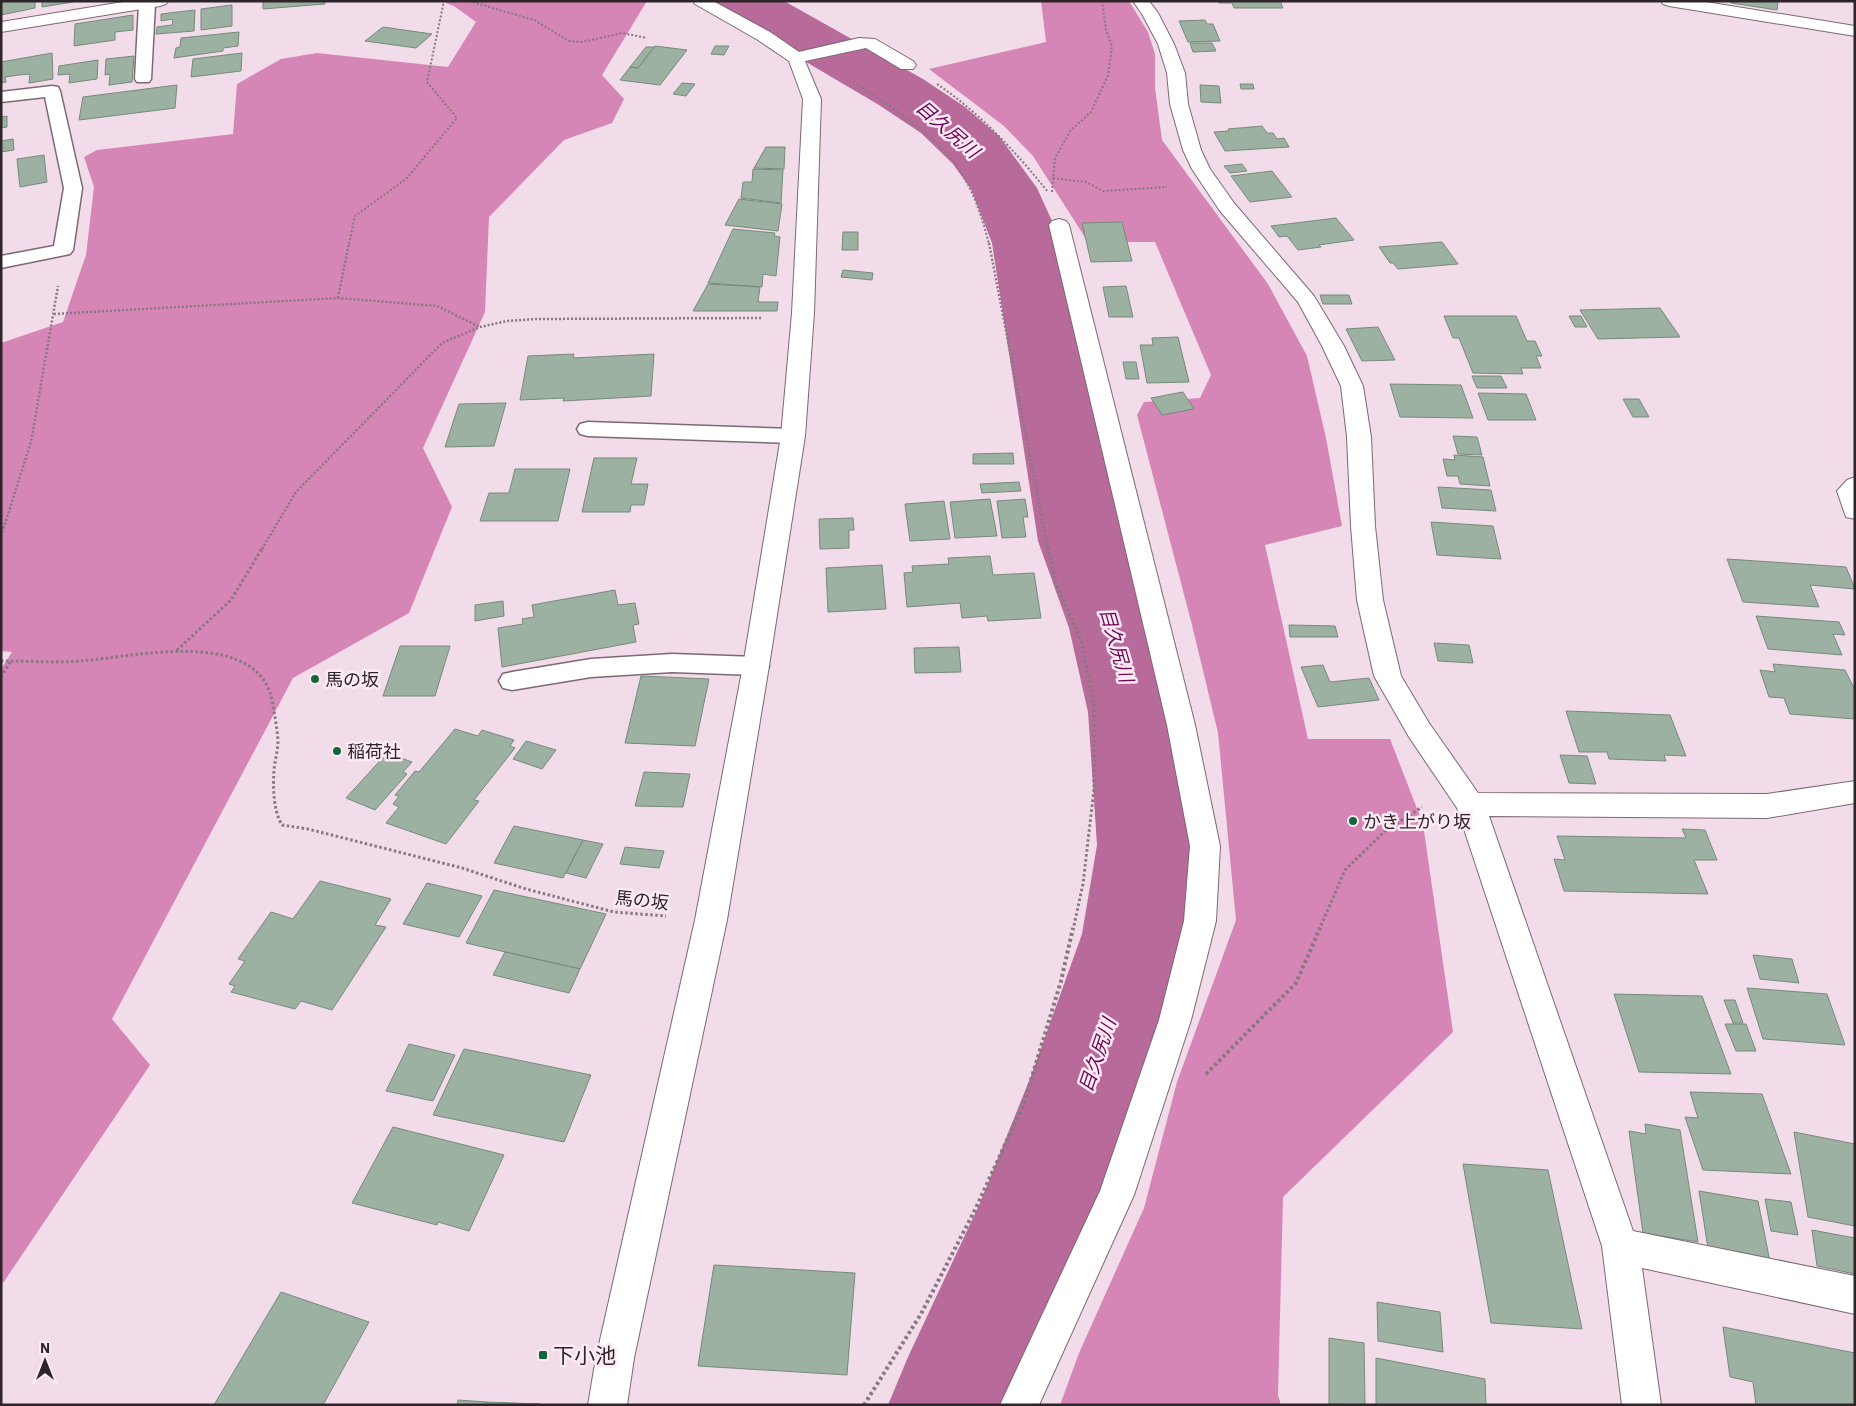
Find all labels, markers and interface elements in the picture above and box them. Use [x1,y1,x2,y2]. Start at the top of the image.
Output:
water label: 目久尻川 [911,95,986,164]
water label: 目久尻川 [1095,605,1140,687]
place label: 馬の坂 [325,668,379,691]
marker: 馬の坂 [309,673,321,685]
place label: 稲荷社 [347,740,401,763]
marker: 稲荷社 [331,745,343,757]
place label: かき上がり坂 [1363,810,1471,833]
marker: かき上がり坂 [1347,815,1359,827]
street label: 馬の坂 [614,886,670,914]
water label: 目久尻川 [1073,1013,1121,1095]
north arrow [20,1336,70,1386]
text: N [40,1339,50,1357]
place label: 下小池 [553,1341,616,1369]
marker: 下小池 [537,1349,549,1361]

